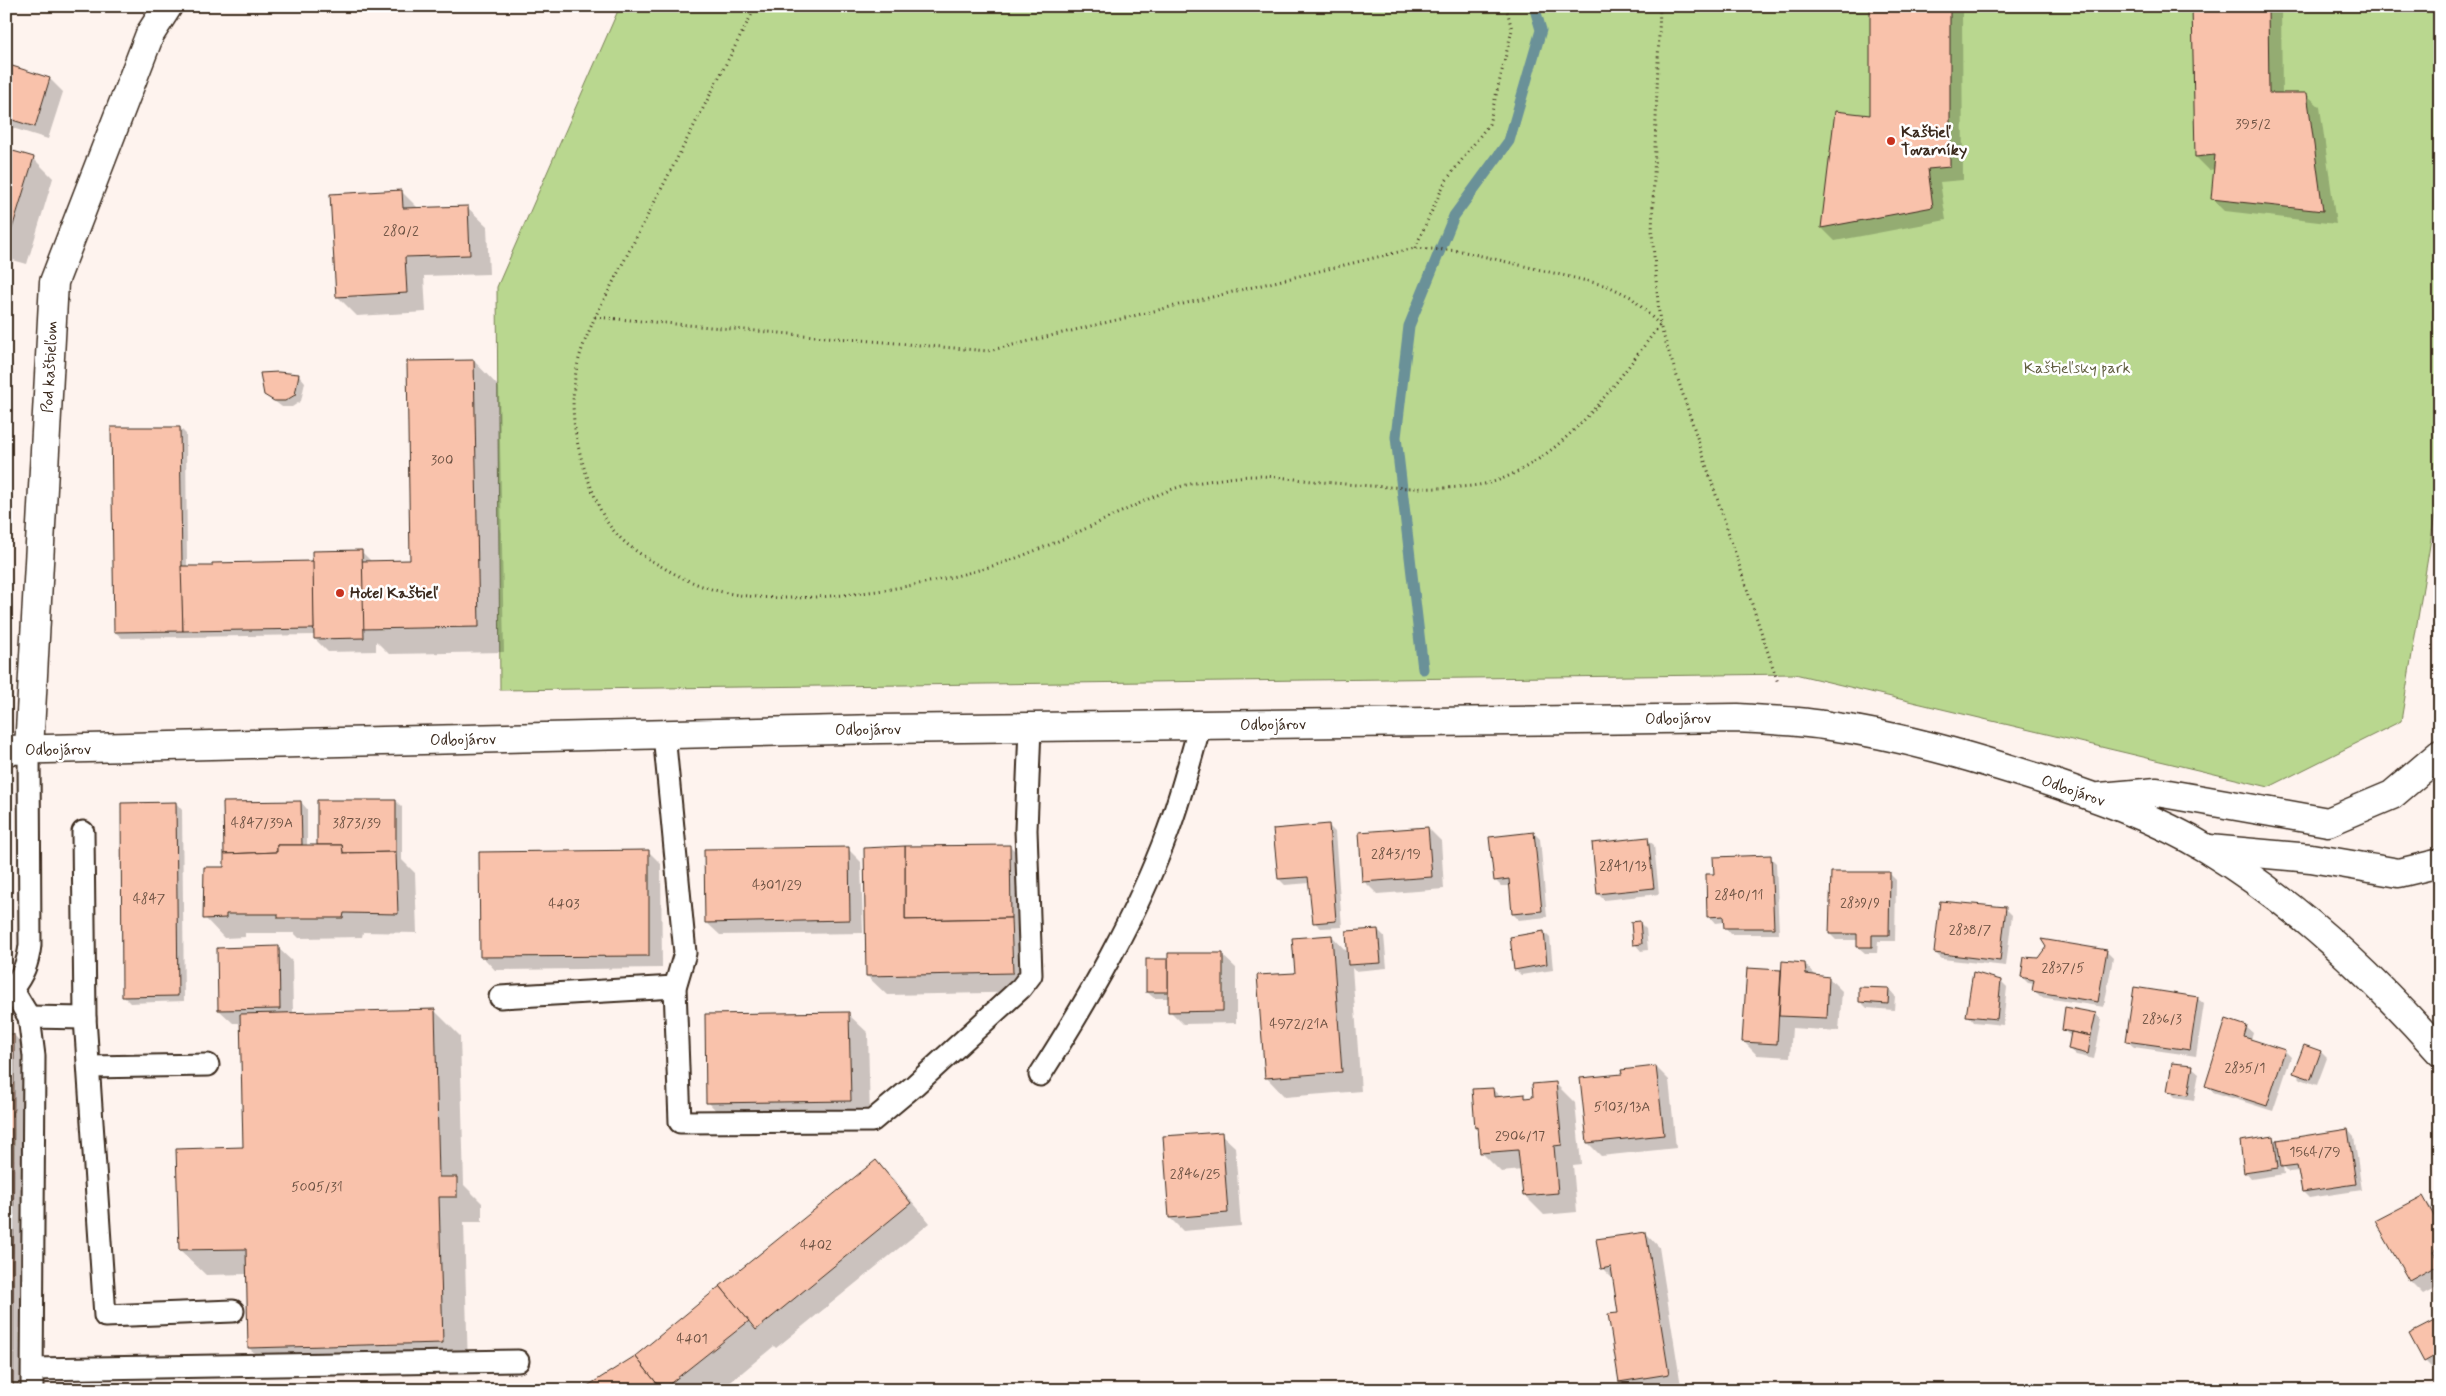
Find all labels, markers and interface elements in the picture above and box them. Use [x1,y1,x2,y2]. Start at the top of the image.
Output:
house number: 395/2 [2235,115,2271,133]
place label: Kaštieľ Tovarníky [1901,122,1967,161]
marker: Kaštieľ Tovarníky [1885,135,1897,147]
house number: 280/2 [383,222,419,240]
street label: Pod kaštieľom [37,320,63,414]
park label: Kaštieľsky park [2024,358,2130,379]
house number: 300 [431,451,453,469]
place label: Hotel Kaštieľ [350,583,438,604]
marker: Hotel Kaštieľ [334,587,346,599]
street label: Odbojárov [1645,708,1712,730]
street label: Odbojárov [1240,714,1307,736]
street label: Odbojárov [835,719,902,741]
street label: Odbojárov [430,729,497,751]
street label: Odbojárov [25,739,92,761]
street label: Odbojárov [2038,770,2108,812]
house number: 4847/39A [231,814,293,832]
house number: 3873/39 [333,814,381,832]
house number: 2843/19 [1371,845,1421,863]
house number: 2841/13 [1599,857,1647,875]
house number: 4301/29 [752,876,802,894]
house number: 2840/11 [1715,886,1764,904]
house number: 4847 [133,890,166,908]
house number: 2839/9 [1840,894,1880,912]
house number: 4403 [548,895,580,913]
house number: 2838/7 [1949,921,1992,939]
house number: 2837/5 [2041,959,2085,977]
house number: 2836/3 [2142,1010,2182,1028]
house number: 4972/21A [1269,1015,1329,1033]
house number: 2835/1 [2224,1059,2266,1077]
house number: 5103/13A [1594,1098,1650,1116]
house number: 2906/17 [1495,1127,1545,1145]
house number: 1564/79 [2289,1143,2341,1161]
house number: 2846/25 [1170,1165,1220,1183]
house number: 5005/31 [291,1178,343,1196]
house number: 4402 [800,1236,832,1254]
house number: 4401 [676,1330,708,1348]

